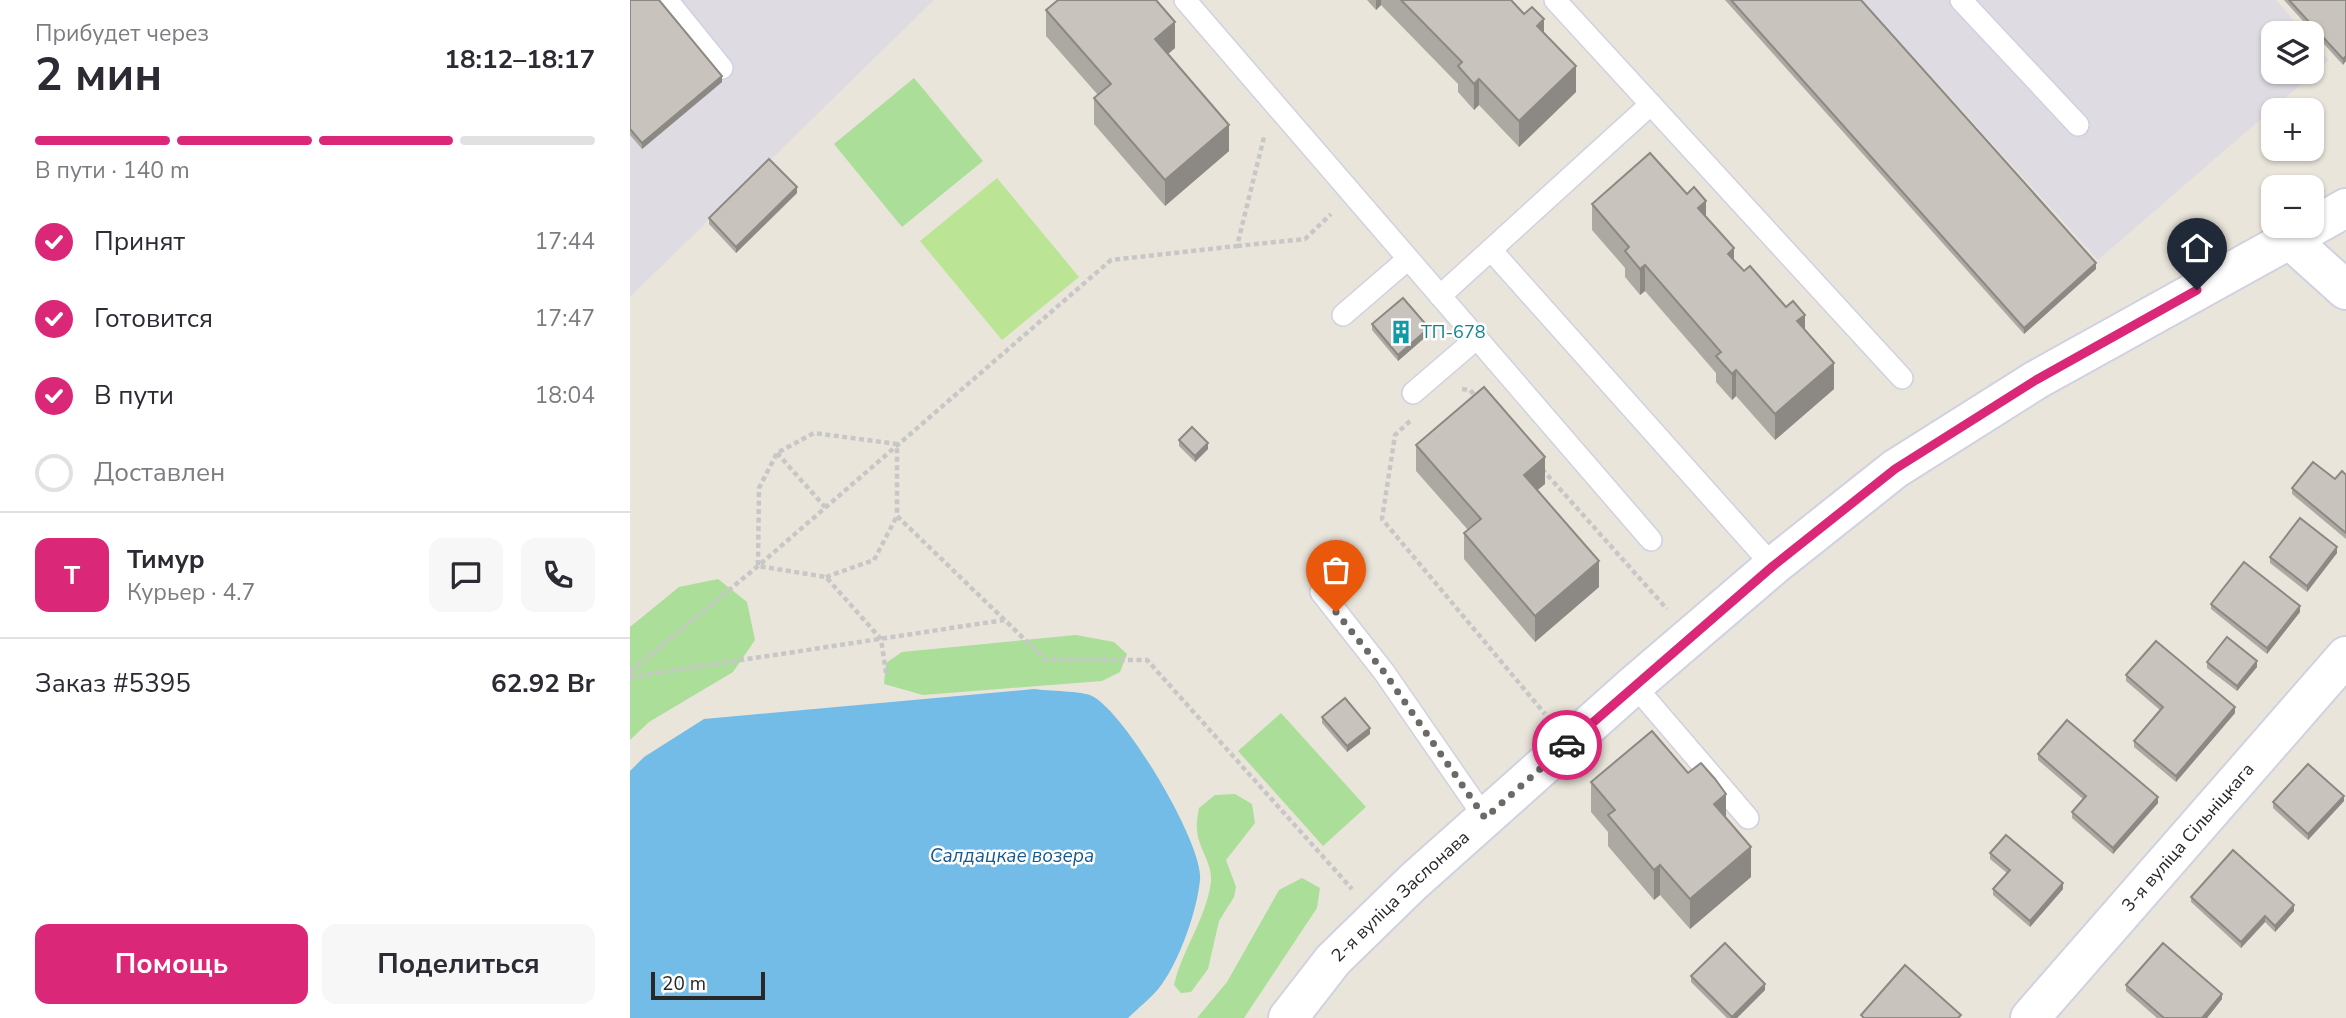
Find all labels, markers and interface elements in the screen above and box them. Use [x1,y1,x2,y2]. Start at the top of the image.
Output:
text: Прибудет через [35,18,209,49]
map controls [2261,21,2324,238]
button: layers [2261,21,2324,84]
text: 18:12–18:17 [444,42,595,77]
text: 2 мин [35,43,162,106]
button: + [2261,98,2324,161]
text: В пути · 140 m [35,155,190,186]
button: − [2261,175,2324,238]
pin [2167,218,2227,290]
icon: check [35,223,73,261]
text: Принят [94,224,185,259]
text: 17:44 [535,226,595,257]
icon: home [2178,229,2216,267]
icon: check [35,300,73,338]
text: Готовится [94,301,213,336]
text: 17:47 [535,303,595,334]
building icon: ТП-678 [1387,318,1415,346]
place label: ТП-678 [1421,320,1485,344]
icon: check [35,377,73,415]
text: В пути [94,378,174,413]
text: 18:04 [535,380,595,411]
text: Доставлен [94,455,225,490]
button: chat [429,538,503,612]
button: phone [521,538,595,612]
pin [1306,540,1366,612]
text: Тимур [127,542,205,577]
icon: bag [1317,551,1355,589]
text: Т [64,558,80,593]
text: Курьер · 4.7 [127,577,255,608]
text: Заказ #5395 [35,666,191,701]
text: 62.92 Br [491,666,595,701]
courier [1532,710,1602,780]
icon: car [1548,726,1586,764]
street label: 3-я вуліца Сільніцкага [2116,758,2259,917]
street label: 2-я вуліца Заслонава [1326,825,1474,967]
water label: Салдацкае возера [930,843,1094,869]
button: Помощь [35,924,308,1004]
button: Поделиться [322,924,595,1004]
scale bar [651,969,765,1001]
text: 20 m [662,971,706,997]

